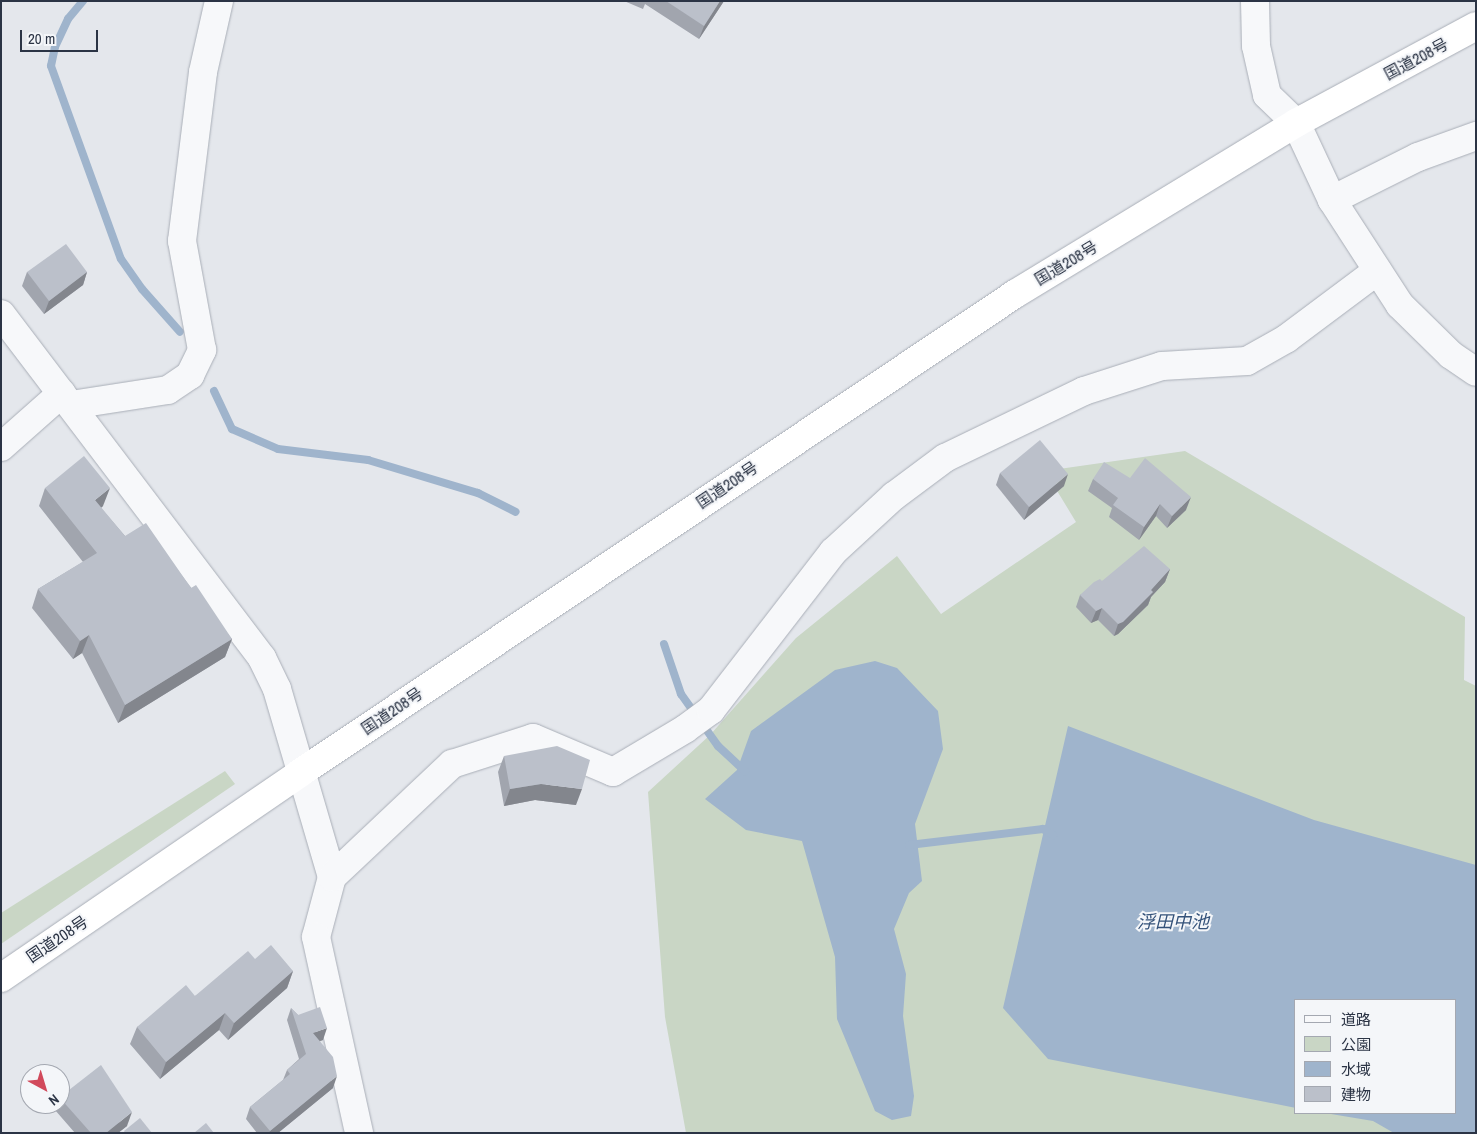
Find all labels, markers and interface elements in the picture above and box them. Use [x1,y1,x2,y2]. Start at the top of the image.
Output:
scale bar [22,20,100,52]
text: 20 m [28,28,55,49]
street label: 国道208号 [1381,34,1451,84]
street label: 国道208号 [1031,237,1101,289]
street label: 国道208号 [693,458,761,512]
street label: 国道208号 [358,684,426,738]
water label: 浮田中池 [1137,911,1209,933]
street label: 国道208号 [23,912,91,966]
legend [1294,999,1457,1114]
text: 道路 [1341,1009,1371,1030]
text: 公園 [1341,1034,1371,1055]
text: 水域 [1341,1059,1371,1080]
north arrow [20,1064,70,1114]
text: 建物 [1341,1084,1371,1105]
text: N [45,1090,63,1109]

